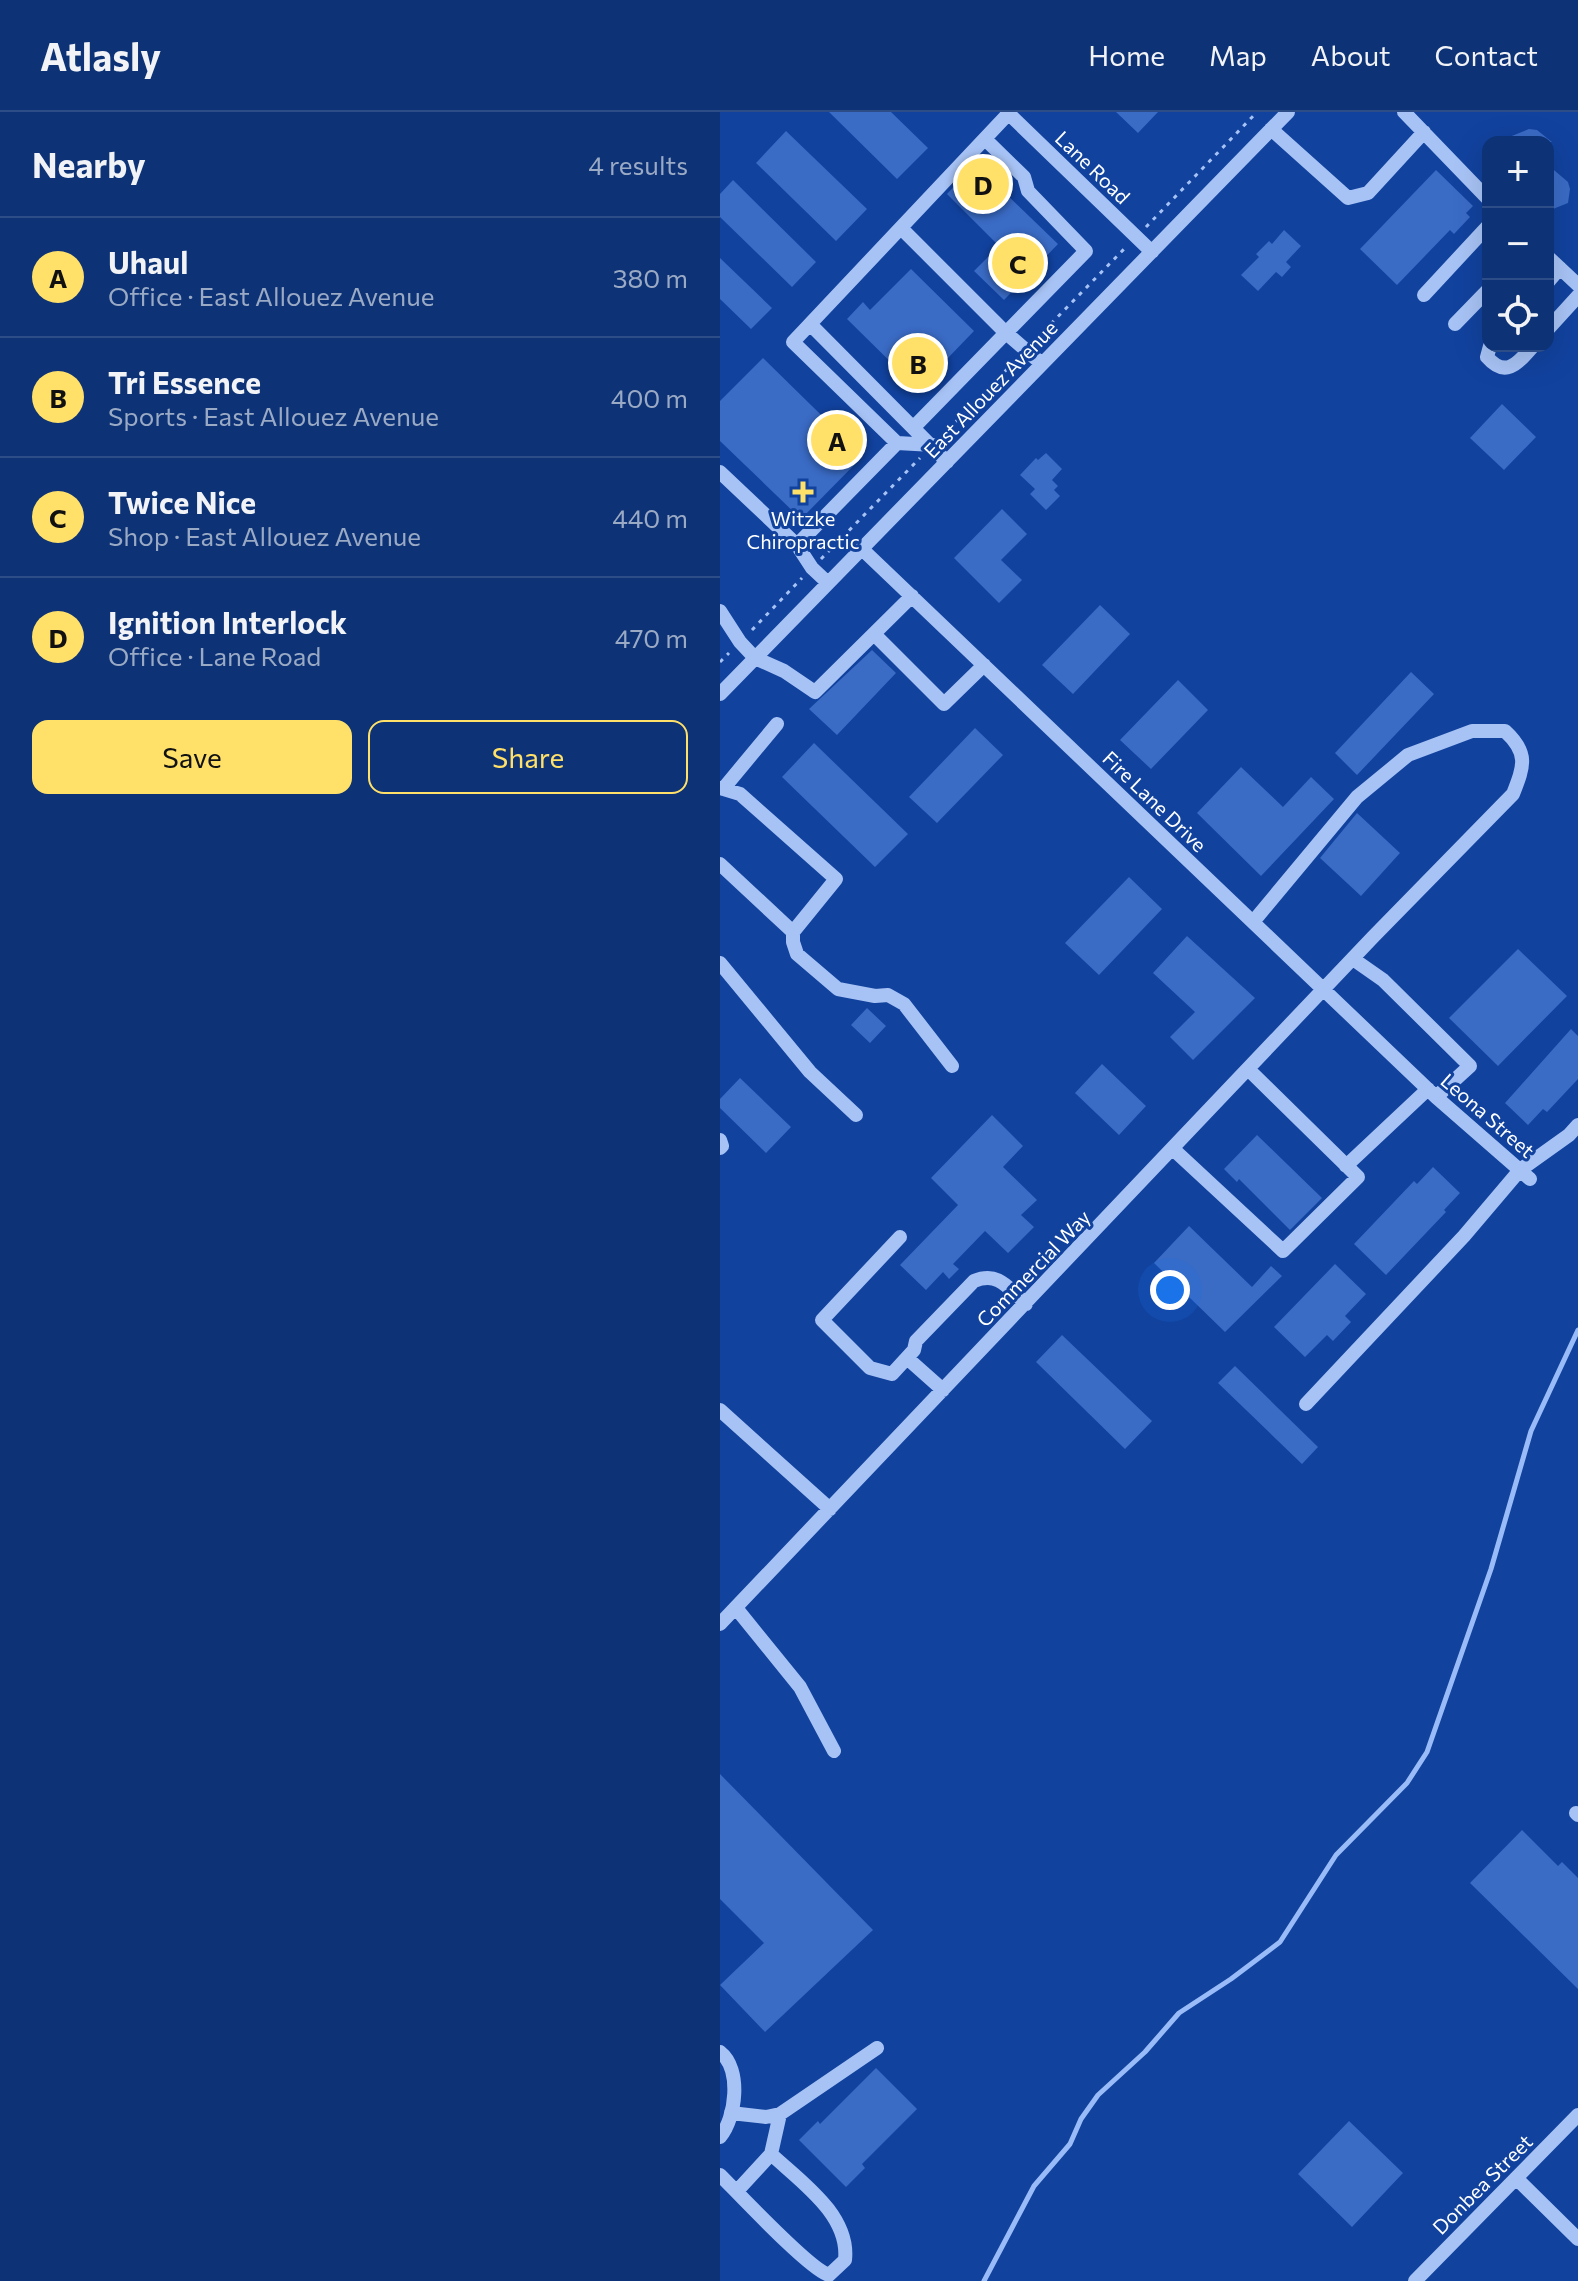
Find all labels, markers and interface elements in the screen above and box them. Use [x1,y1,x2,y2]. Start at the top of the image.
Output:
text: Atlasly [40,32,161,79]
text: Home [1088,38,1165,72]
text: Map [1209,38,1267,72]
text: About [1311,38,1391,72]
text: Contact [1435,38,1538,72]
street label: Lane Road [1051,126,1135,208]
map controls [1482,136,1554,352]
button: + [1482,136,1554,208]
text: Nearby [32,143,146,185]
text: 4 results [588,149,688,180]
pin: D [957,154,1009,214]
button: − [1482,208,1554,280]
pin: C [992,233,1044,293]
text: Uhaul [108,243,188,280]
text: A [49,262,67,293]
text: 380 m [613,262,688,293]
text: Office · East Allouez Avenue [108,280,434,311]
button: locate [1482,280,1554,352]
street label: East Allouez Avenue [918,315,1062,463]
pin: B [892,333,944,393]
text: Tri Essence [108,363,261,400]
text: B [49,382,67,413]
text: 400 m [611,382,688,413]
text: Sports · East Allouez Avenue [108,400,439,431]
pin: A [811,410,863,470]
marker: Witzke Chiropractic [792,481,814,503]
text: Twice Nice [108,483,256,520]
text: C [49,502,67,533]
text: 440 m [612,502,688,533]
place label: Witzke Chiropractic [746,506,860,553]
text: Shop · East Allouez Avenue [108,520,421,551]
text: Ignition Interlock [108,603,347,640]
text: D [48,622,68,653]
text: 470 m [615,622,688,653]
text: Office · Lane Road [108,640,321,671]
button: Save [32,720,352,794]
button: Share [368,720,688,794]
street label: Fire Lane Drive [1098,746,1212,856]
street label: Leona Street [1436,1068,1540,1162]
street label: Commercial Way [971,1205,1095,1331]
your location [1150,1270,1190,1310]
street label: Donbea Street [1427,2129,1537,2239]

